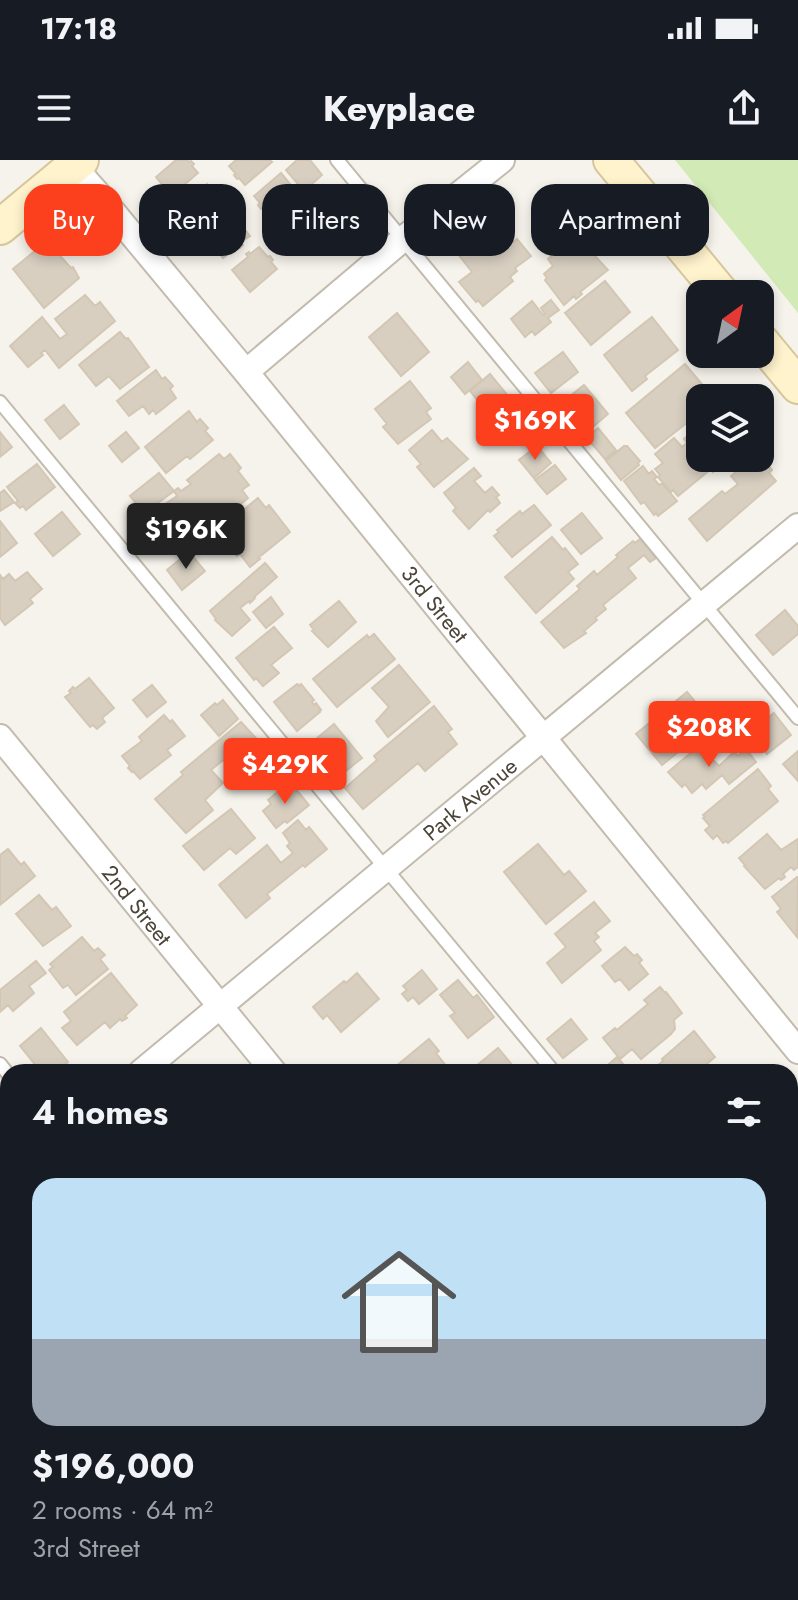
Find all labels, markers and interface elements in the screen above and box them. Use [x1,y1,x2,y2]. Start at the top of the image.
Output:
text: 17:18 [40,7,117,50]
text: Keyplace [323,82,475,134]
icon: menu [32,86,76,130]
icon: share [722,86,766,130]
chip: Buy [24,184,123,256]
chip: Rent [139,184,246,256]
chip: Filters [262,184,388,256]
chip: New [404,184,515,256]
chip: Apartment [531,184,709,256]
north arrow [686,280,774,368]
map controls [686,280,774,472]
button: layers [686,384,774,472]
pin: $169K [479,394,591,462]
text: $169K [494,401,576,439]
pin: $196K [130,503,242,571]
text: $196K [145,510,227,548]
street label: 3rd Street [394,558,477,650]
pin: $208K [653,701,765,769]
text: $208K [667,708,751,746]
pin: $429K [229,738,341,806]
text: $429K [242,745,328,783]
street label: Park Avenue [416,750,524,848]
street label: 2nd Street [94,858,180,953]
text: 4 homes [32,1088,168,1137]
icon: filters [722,1090,766,1134]
icon: home [327,1230,471,1374]
text: $196,000 [32,1442,195,1491]
text: 2 rooms · 64 m² [32,1491,213,1529]
text: 3rd Street [32,1529,140,1567]

